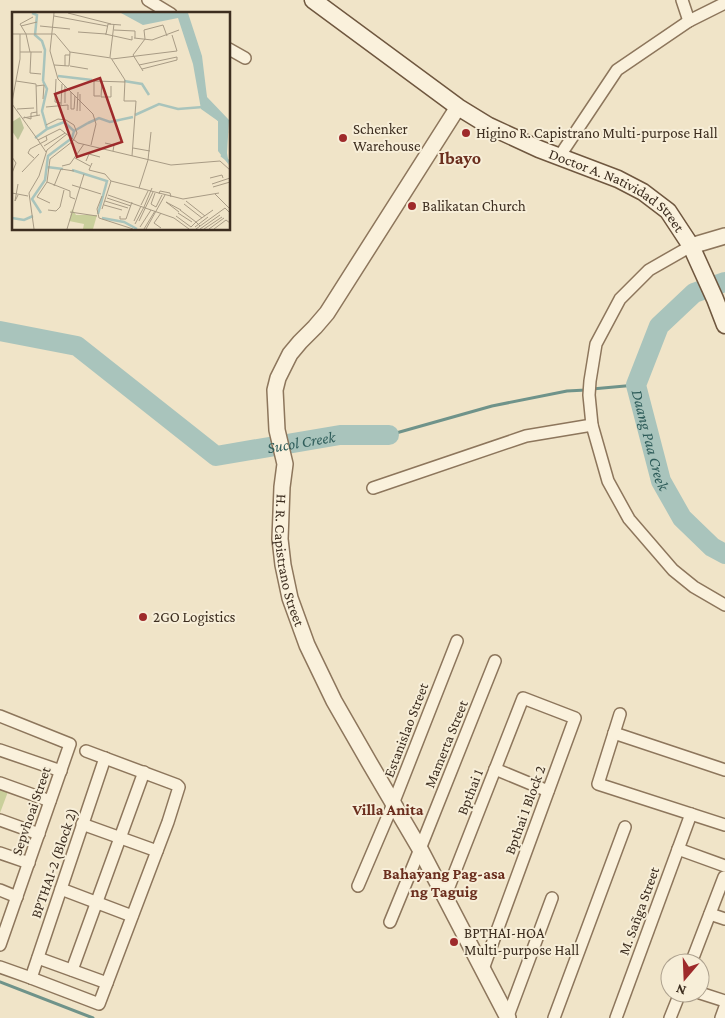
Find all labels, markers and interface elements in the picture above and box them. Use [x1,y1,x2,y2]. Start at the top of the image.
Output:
inset map [12,12,230,230]
place label: Schenker Warehouse [353,121,421,154]
place label: Higino R. Capistrano Multi-purpose Hall [476,125,718,142]
marker: Higino R. Capistrano Multi-purpose Hall [460,127,472,139]
marker: Schenker Warehouse [337,132,349,144]
street label: Doctor A. Natividad Street [547,146,688,236]
district label: Ibayo [439,148,481,168]
place label: Balikatan Church [422,198,526,214]
marker: Balikatan Church [406,200,418,212]
water label: Daang Paa Creek [629,388,673,494]
water label: Sucol Creek [266,427,337,456]
street label: H. R. Capistrano Street [271,494,308,629]
place label: 2GO Logistics [153,609,236,626]
marker: 2GO Logistics [137,611,149,623]
street label: Estanislao Street [381,679,432,780]
street label: Mamerta Street [421,697,471,790]
street label: Bpthai 1 Block 2 [502,763,549,857]
street label: Sepvhoai Street [8,764,55,858]
street label: Bpthai 1 [454,767,487,818]
district label: Villa Anita [352,801,424,818]
street label: BPTHAI-2 (Block 2) [28,806,81,920]
street label: M. Sañga Street [616,864,664,958]
district label: Bahayang Pag-asa ng Taguig [383,865,506,900]
place label: BPTHAI-HOA Multi-purpose Hall [464,925,579,959]
marker: BPTHAI-HOA Multi-purpose Hall [448,936,460,948]
north arrow [660,953,710,1003]
text: N [673,981,688,999]

